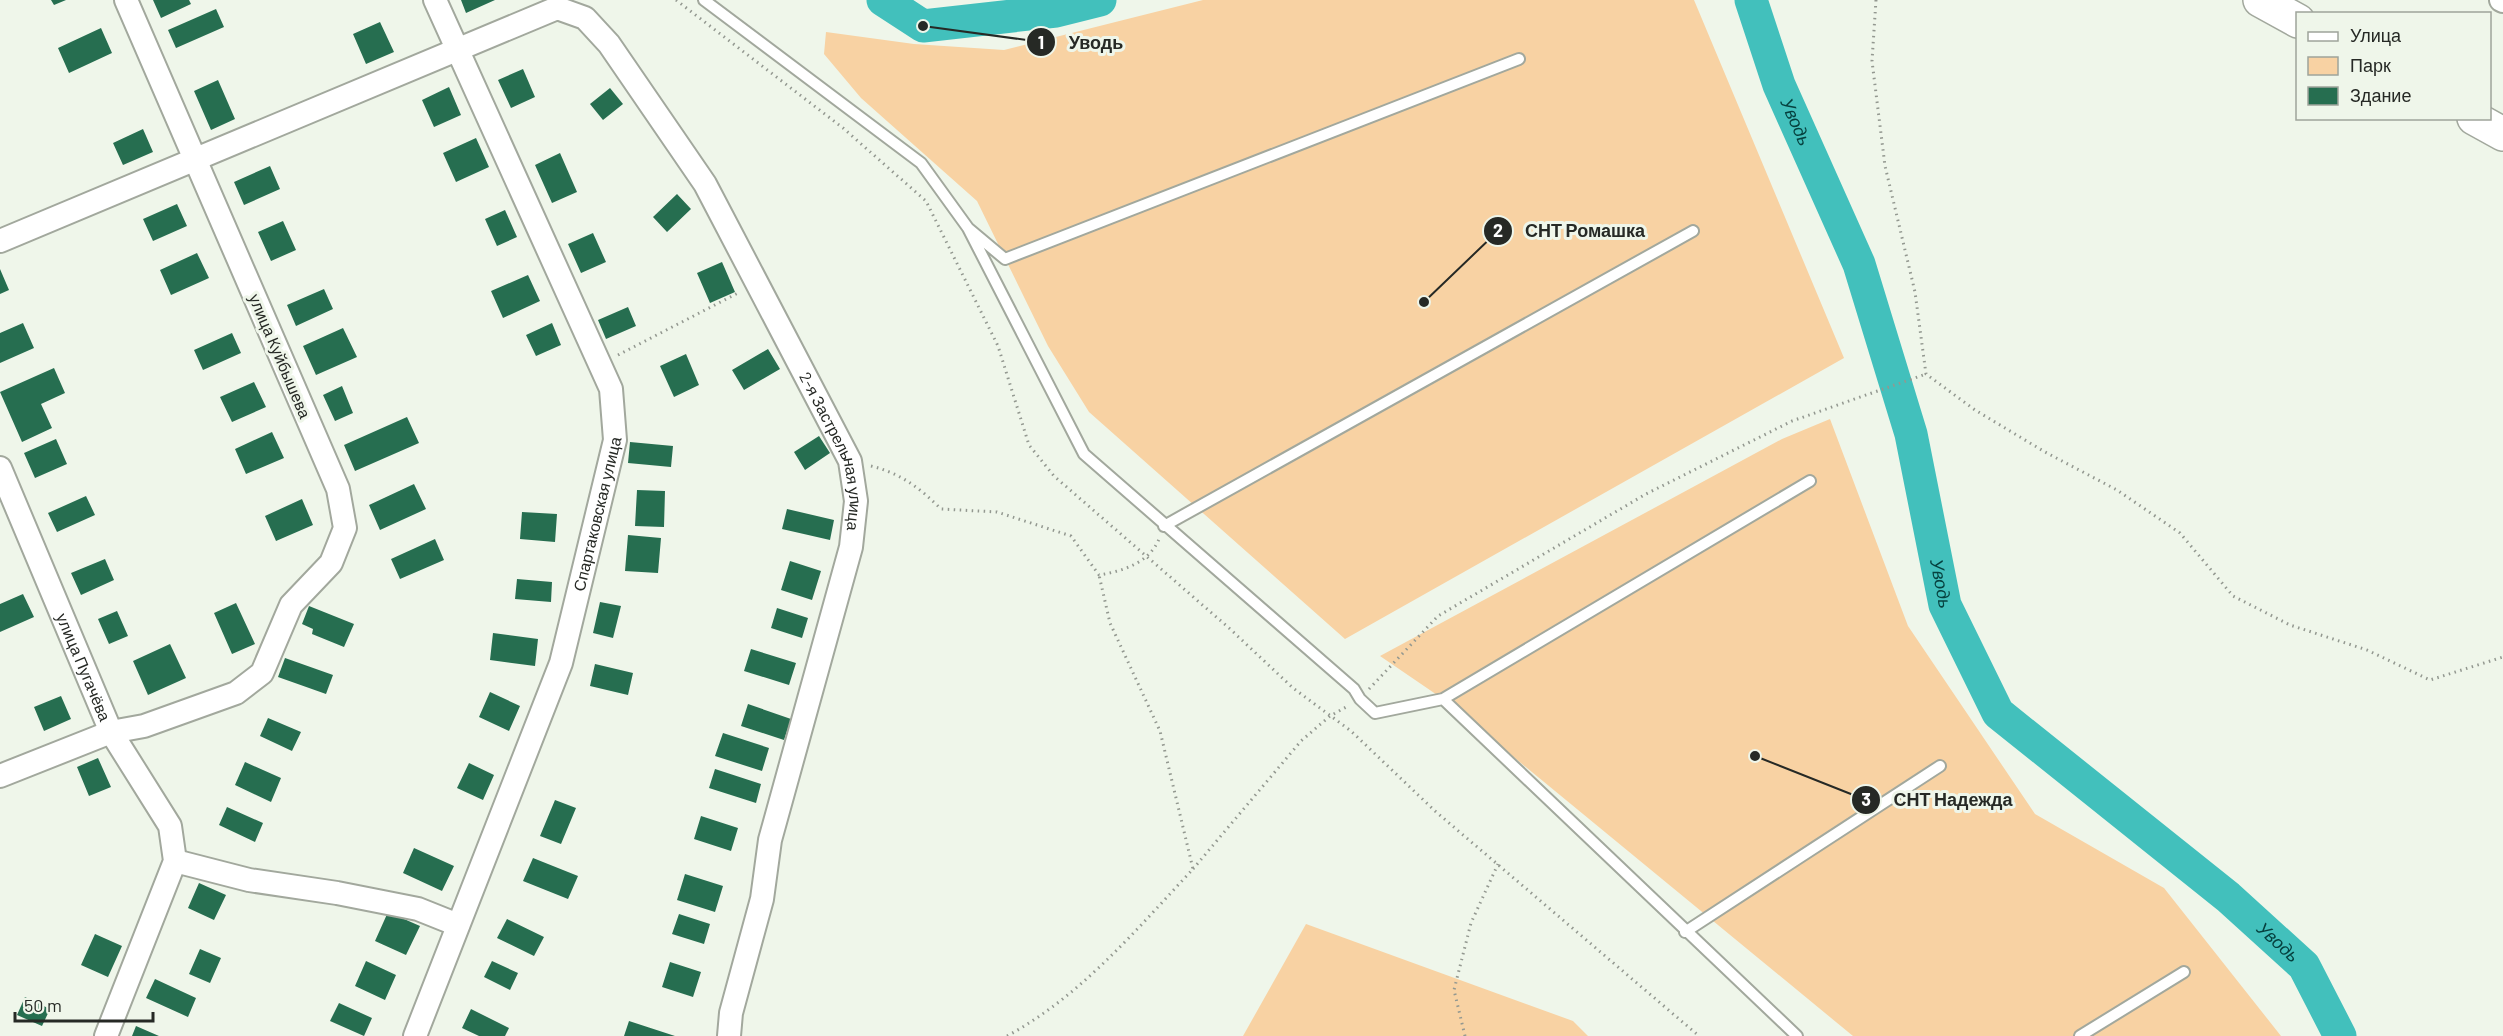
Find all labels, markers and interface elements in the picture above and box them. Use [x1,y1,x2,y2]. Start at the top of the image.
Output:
legend [2296,12,2491,120]
callout: Уводь [1026,24,1135,60]
text: Улица [2350,24,2402,46]
text: 1 [1038,31,1044,53]
text: Уводь [1069,31,1123,53]
text: Парк [2350,54,2391,76]
text: Здание [2350,84,2411,106]
water label: Уводь [1776,94,1817,149]
callout: СНТ Ромашка [1483,213,1657,249]
text: 2 [1493,219,1503,241]
text: СНТ Ромашка [1525,219,1646,241]
street label: улица Куйбышева [246,291,315,421]
street label: 2-я Застрельная улица [796,369,866,532]
street label: Спартаковская улица [569,434,625,593]
water label: Уводь [1926,556,1957,610]
street label: улица Пугачёва [53,610,115,724]
callout: СНТ Надежда [1851,782,2024,818]
text: 3 [1861,788,1871,810]
text: СНТ Надежда [1893,788,2013,810]
water label: Уводь [2252,916,2304,966]
scale bar [15,985,153,1023]
text: 50 m [24,994,62,1016]

